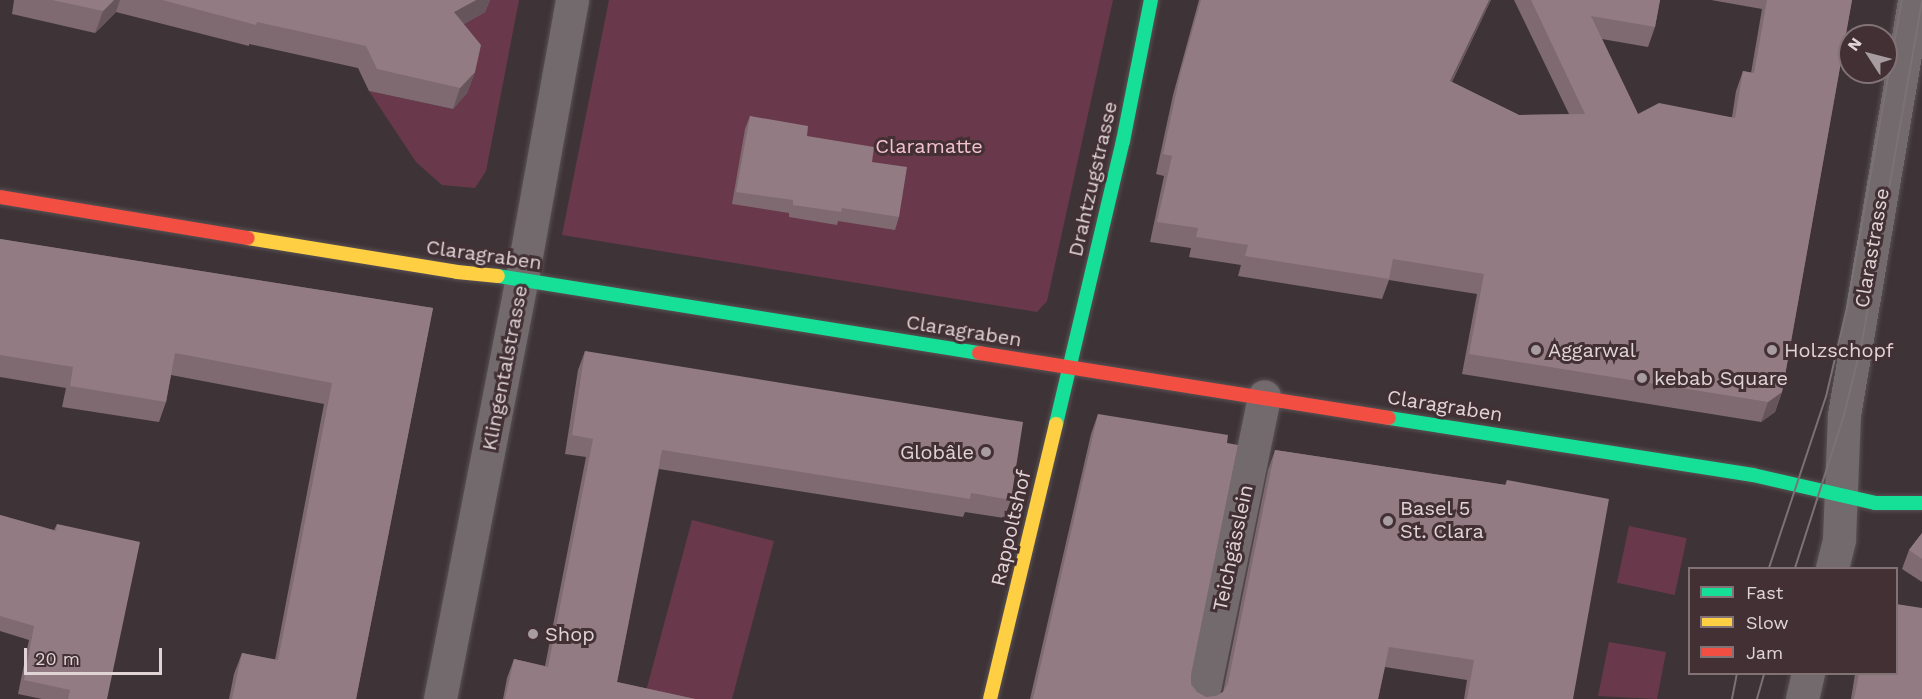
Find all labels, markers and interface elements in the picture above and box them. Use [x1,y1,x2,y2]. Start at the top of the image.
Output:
north arrow [1838,24,1898,84]
text: N [1843,34,1866,55]
street label: Drahtzugstrasse [1063,99,1123,259]
park label: Claramatte [875,134,983,158]
street label: Clarastrasse [1850,186,1894,310]
street label: Claragraben [425,235,543,275]
street label: Klingentalstrasse [477,283,533,453]
street label: Claragraben [905,310,1023,352]
place label: Aggarwal [1548,338,1636,362]
place label: Holzschopf [1784,338,1894,362]
marker: Aggarwal [1529,343,1543,357]
marker: Holzschopf [1765,343,1779,357]
place label: kebab Square [1654,366,1788,390]
marker: kebab Square [1635,371,1649,385]
street label: Claragraben [1386,385,1504,427]
place label: Globâle [900,440,974,464]
marker: Globâle [979,445,993,459]
street label: Rappoltshof [986,468,1036,588]
street label: Teichgässlein [1208,483,1258,613]
place label: Basel 5 St. Clara [1400,497,1484,544]
marker: Basel 5 St. Clara [1381,514,1395,528]
legend [1688,567,1898,675]
text: Fast [1746,582,1783,603]
text: Slow [1746,612,1789,633]
place label: Shop [545,622,595,646]
marker: Shop [526,627,540,641]
scale bar [27,636,165,674]
text: Jam [1746,642,1783,663]
text: 20 m [35,648,80,669]

